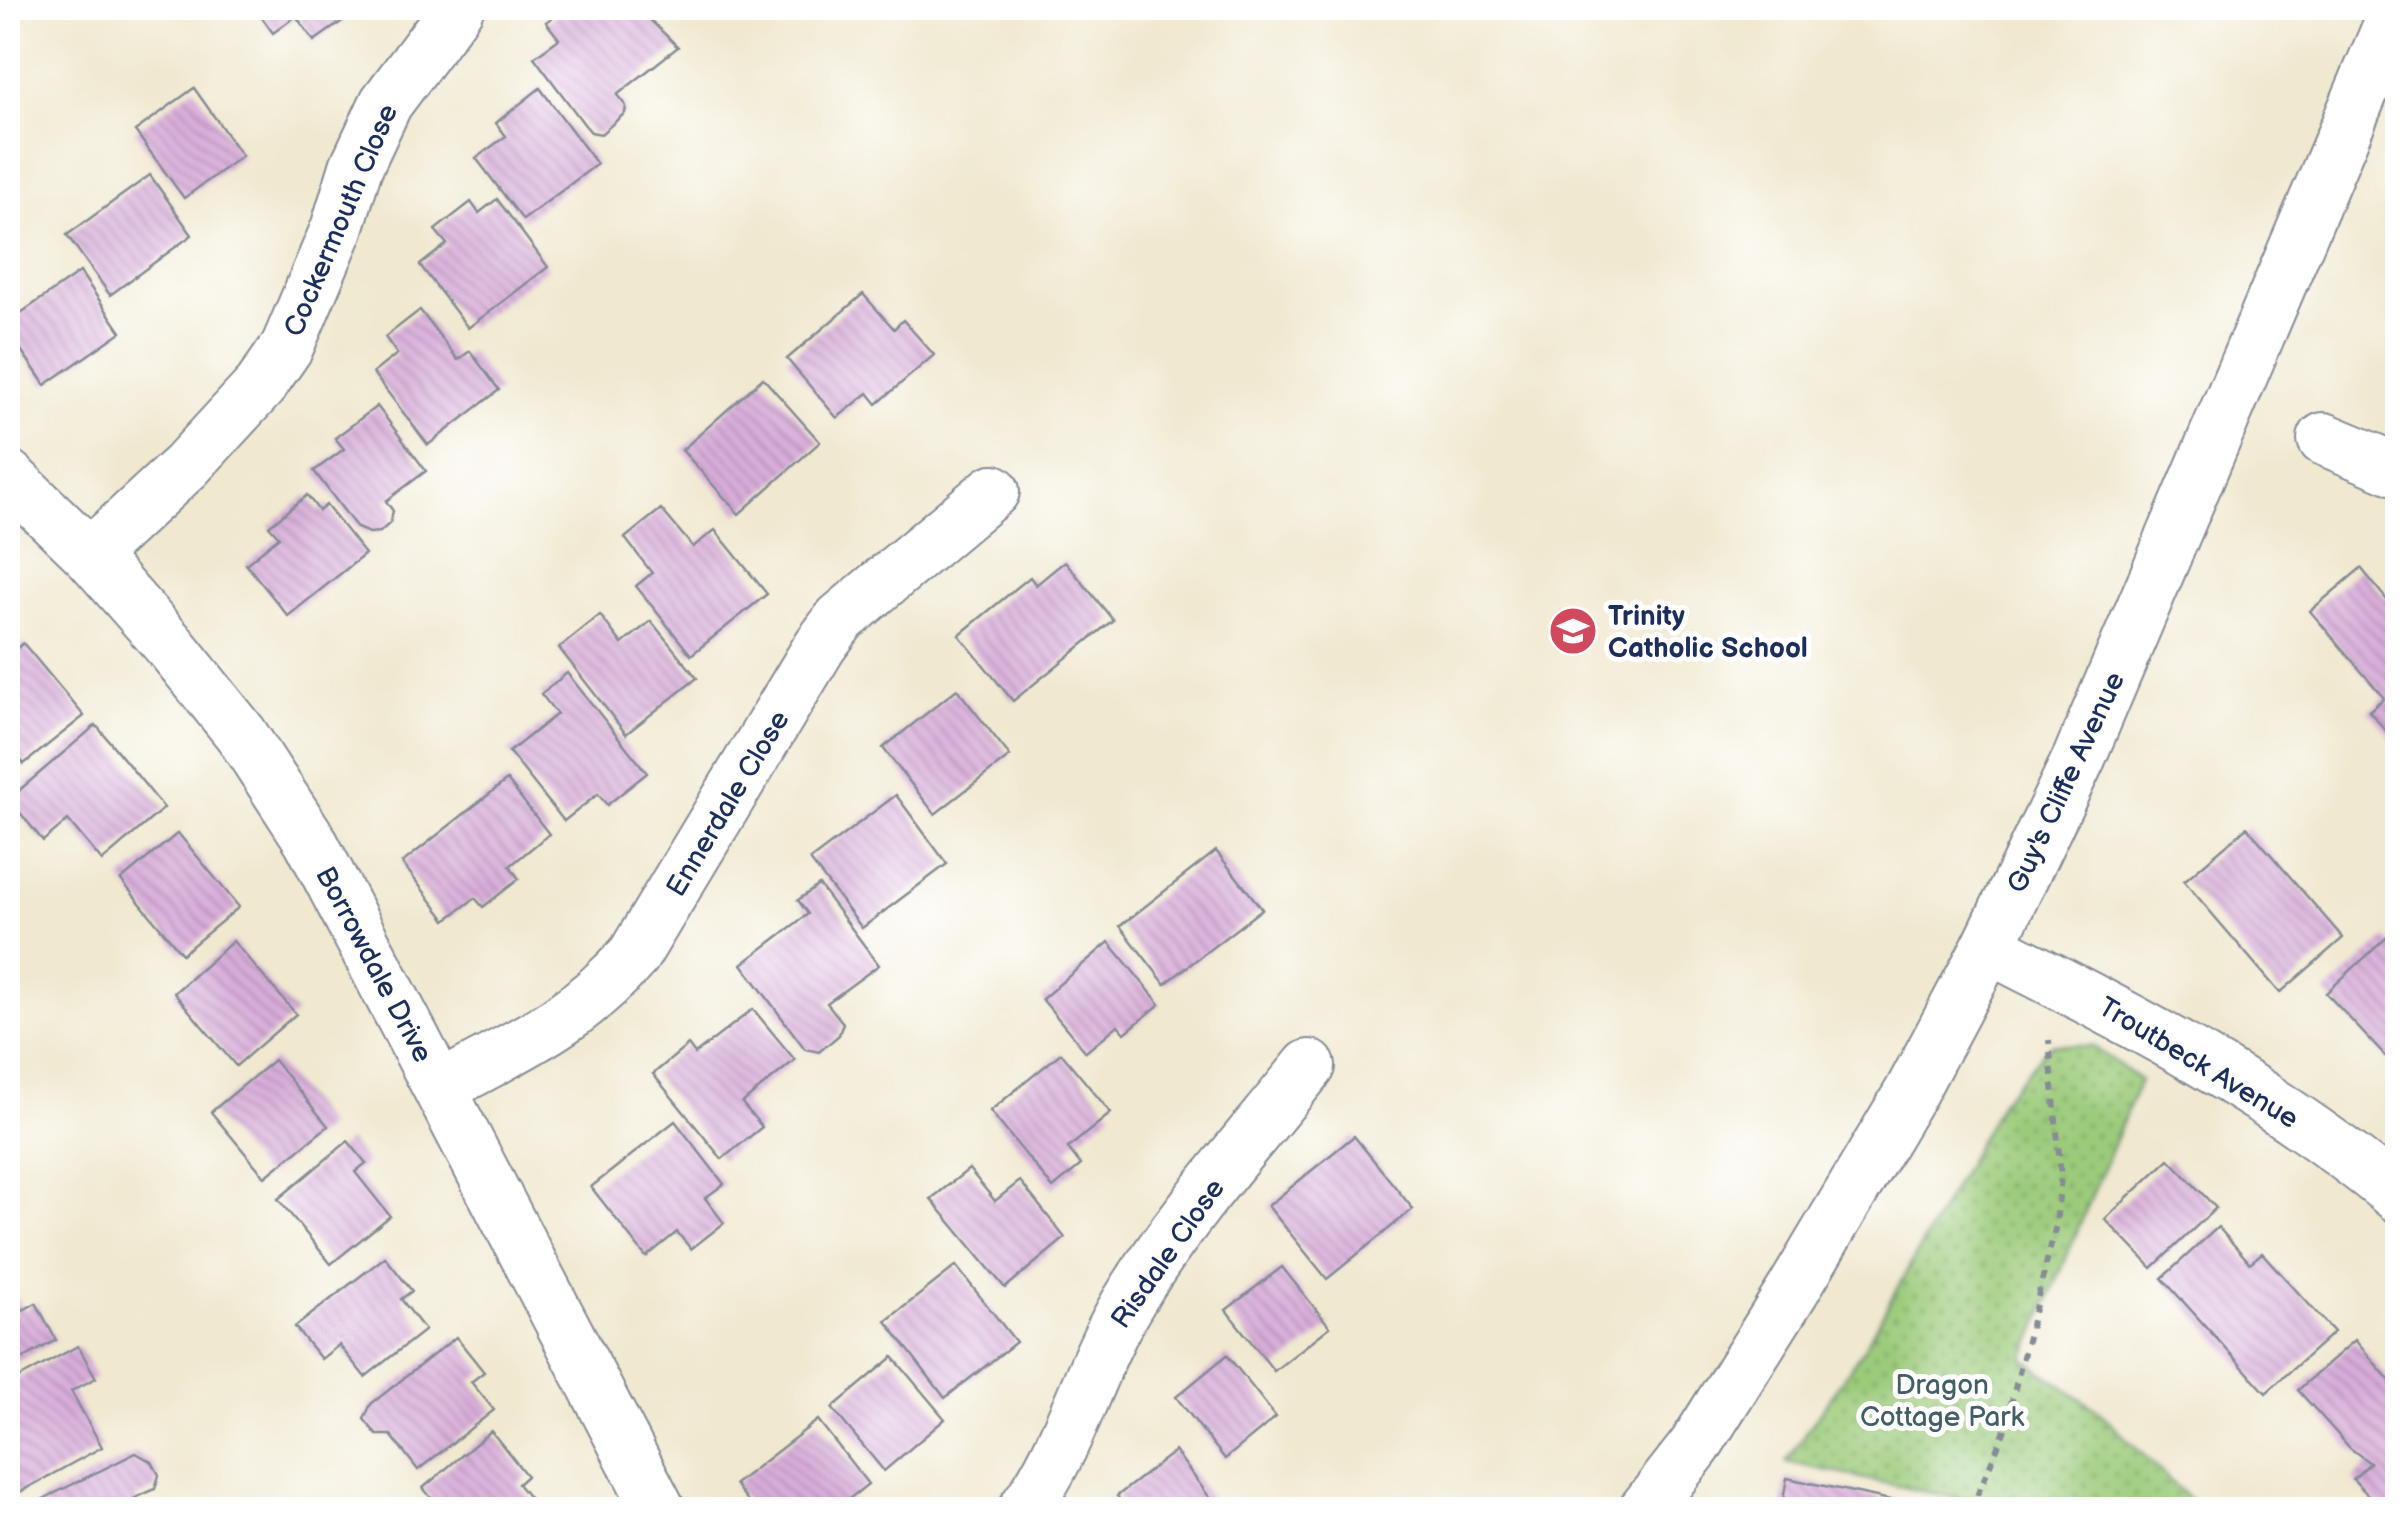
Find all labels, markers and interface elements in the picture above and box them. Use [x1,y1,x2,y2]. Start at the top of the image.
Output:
street label: Cockermouth Close [278,100,405,342]
place label: Trinity Catholic School [1608,600,1808,665]
school or university icon: Trinity Catholic School [1547,605,1599,657]
street label: Guy's Cliffe Avenue [2001,667,2132,898]
street label: Ennerdale Close [660,705,797,903]
street label: Borrowdale Drive [308,861,439,1068]
street label: Troutbeck Avenue [2092,991,2304,1136]
street label: Risdale Close [1105,1173,1232,1335]
park label: Dragon Cottage Park [1860,1369,2024,1434]

